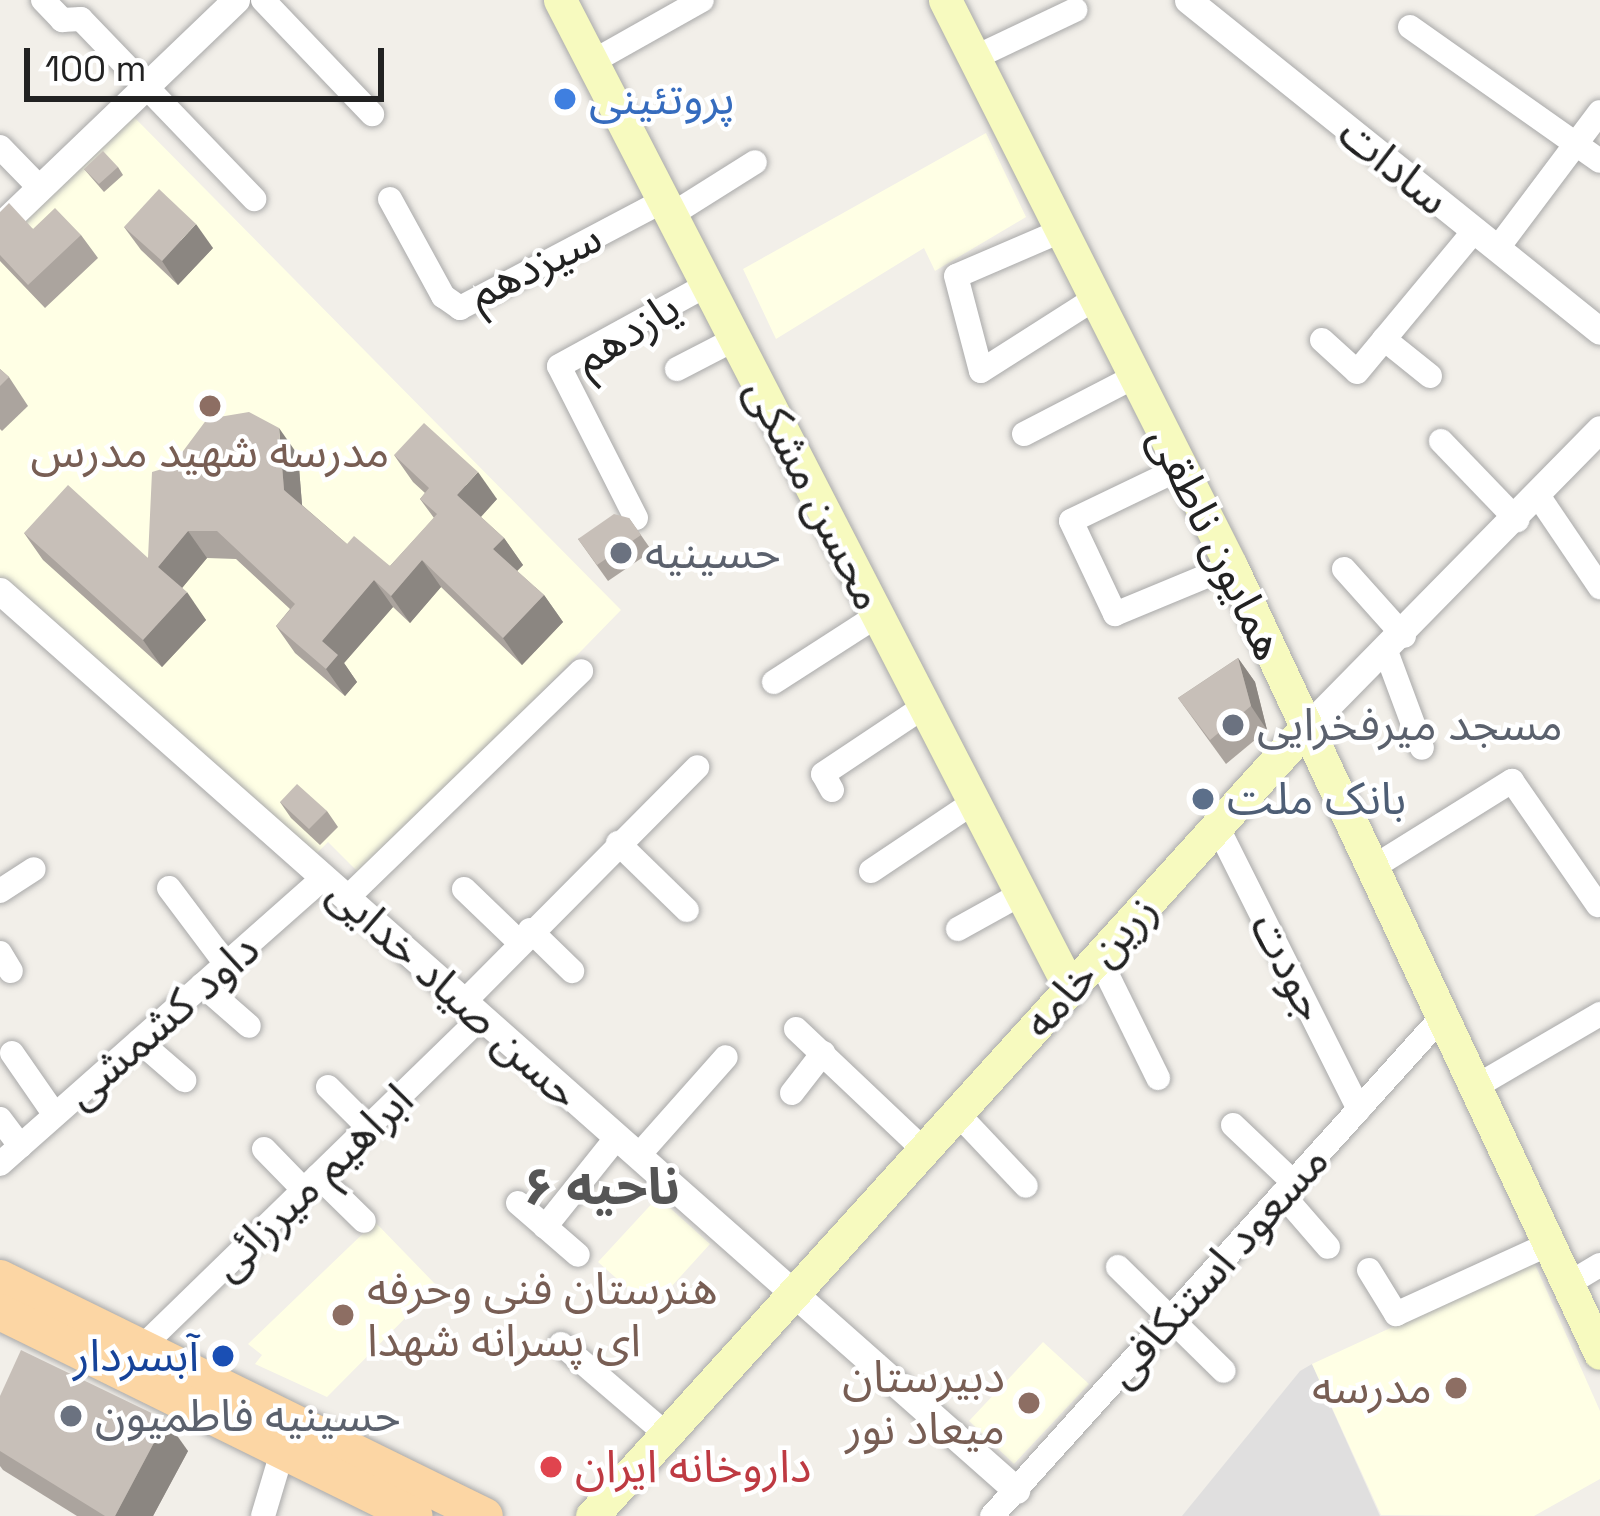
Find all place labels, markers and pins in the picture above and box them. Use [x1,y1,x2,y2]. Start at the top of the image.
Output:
place label: پروتئینی [589,72,735,126]
marker: پروتئینی [552,86,578,112]
marker: مدرسه شهید مدرس [197,393,223,419]
place label: مدرسه شهید مدرس [31,425,389,479]
place label: حسینیه [645,526,781,580]
marker: حسینیه [608,540,634,566]
place label: مسجد میرفخرایی [1257,698,1563,752]
marker: مسجد میرفخرایی [1220,712,1246,738]
place label: بانک ملت [1227,772,1406,826]
marker: بانک ملت [1190,786,1216,812]
place label: هنرستان فنی وحرفه ای پسرانه شهدا [367,1262,718,1368]
marker: هنرستان فنی وحرفه ای پسرانه شهدا [330,1302,356,1328]
place label: آبسردار [73,1329,199,1383]
marker: آبسردار [210,1343,236,1369]
place label: دبیرستان میعاد نور [842,1350,1005,1456]
place label: مدرسه [1312,1361,1432,1415]
marker: مدرسه [1443,1375,1469,1401]
place label: حسینیه فاطمیون [95,1389,401,1443]
marker: دبیرستان میعاد نور [1016,1390,1042,1416]
marker: حسینیه فاطمیون [58,1403,84,1429]
place label: داروخانه ایران [575,1440,811,1494]
marker: داروخانه ایران [538,1454,564,1480]

